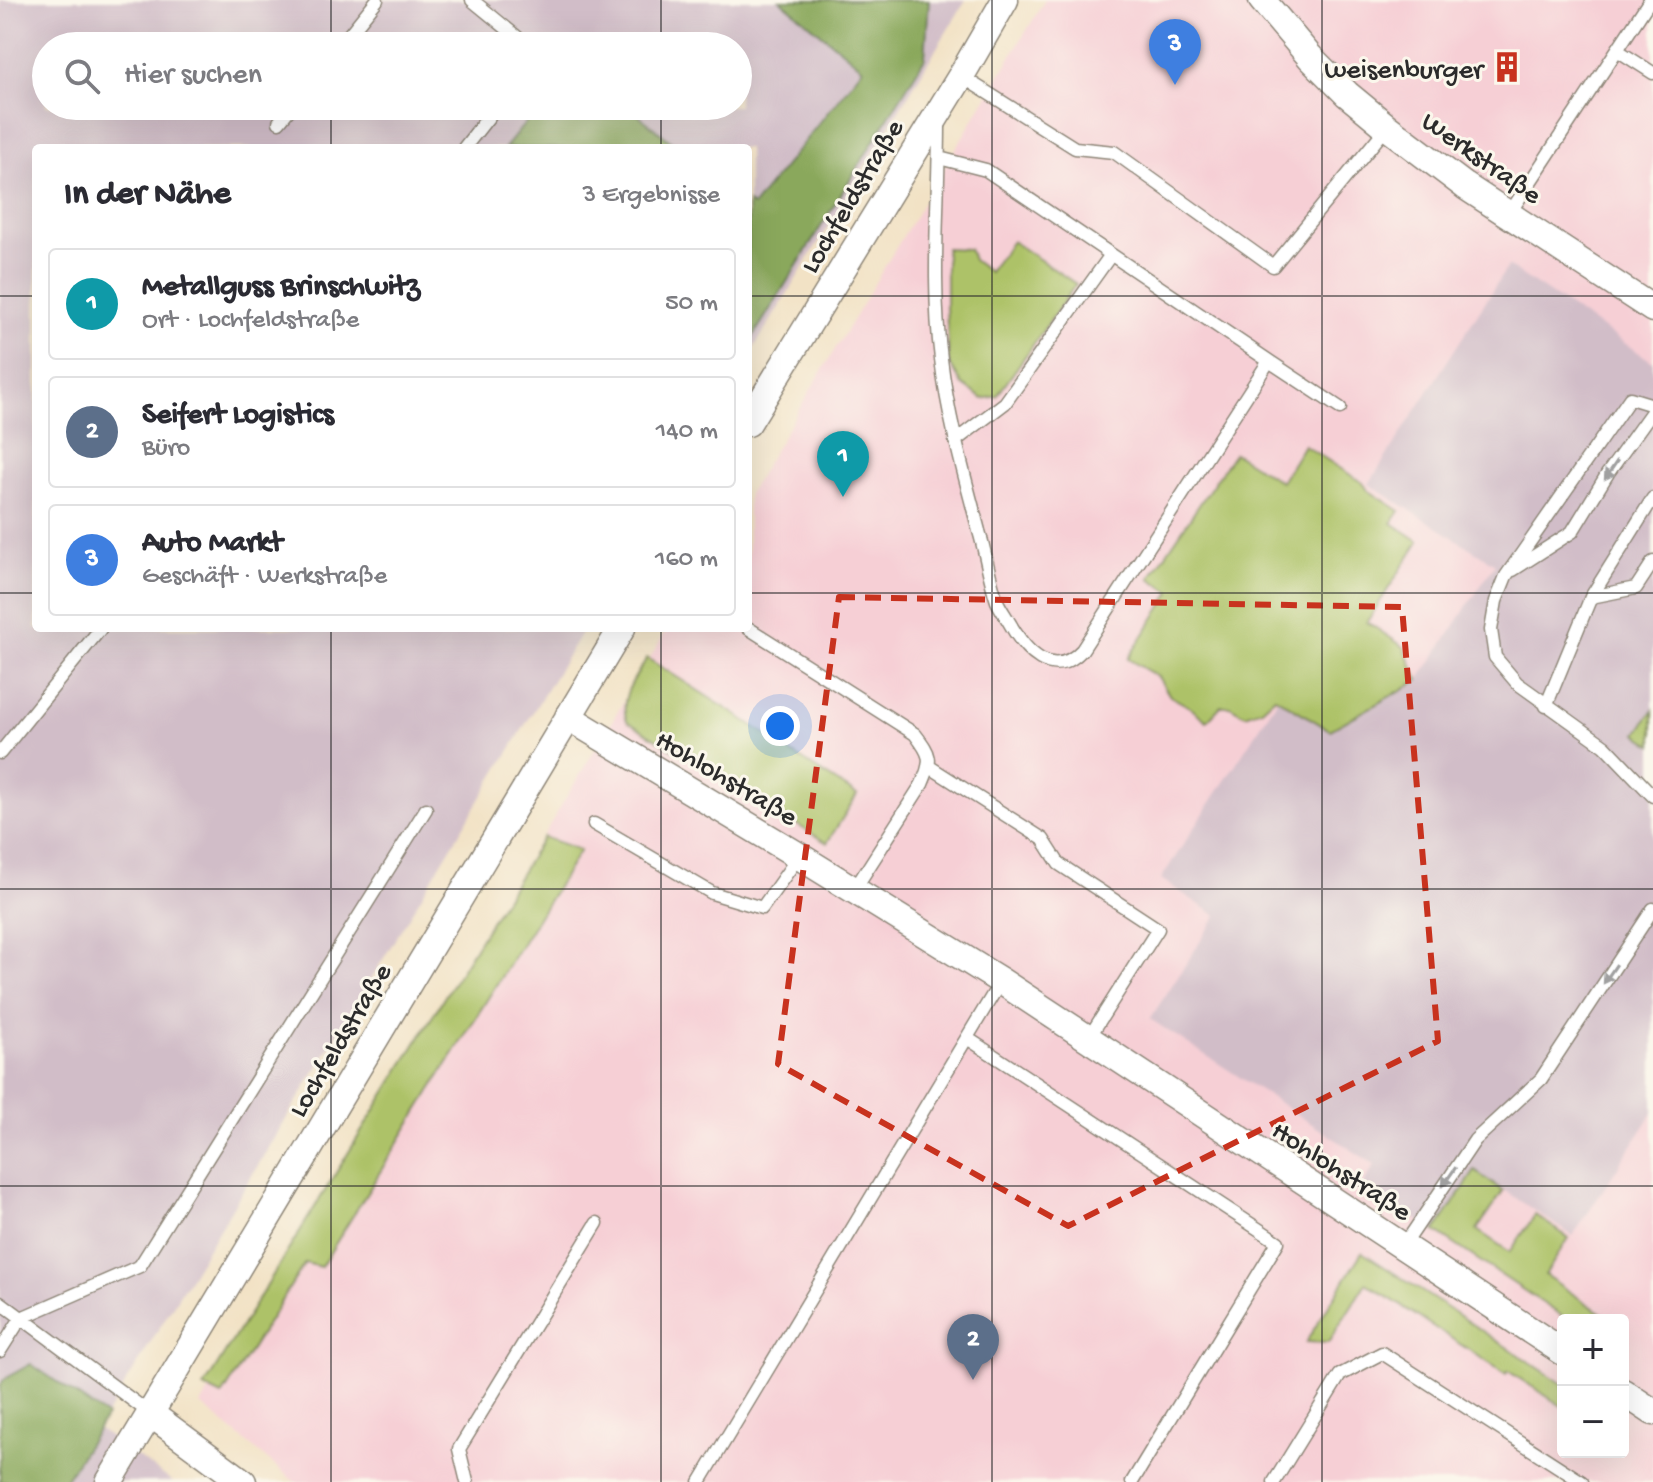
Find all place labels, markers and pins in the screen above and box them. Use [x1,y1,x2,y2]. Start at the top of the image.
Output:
pin: 3 [1149,19,1201,85]
building icon: weisenburger [1490,50,1524,84]
place label: weisenburger [1325,55,1485,88]
pin: 1 [817,431,869,497]
pin: 2 [947,1314,999,1380]

